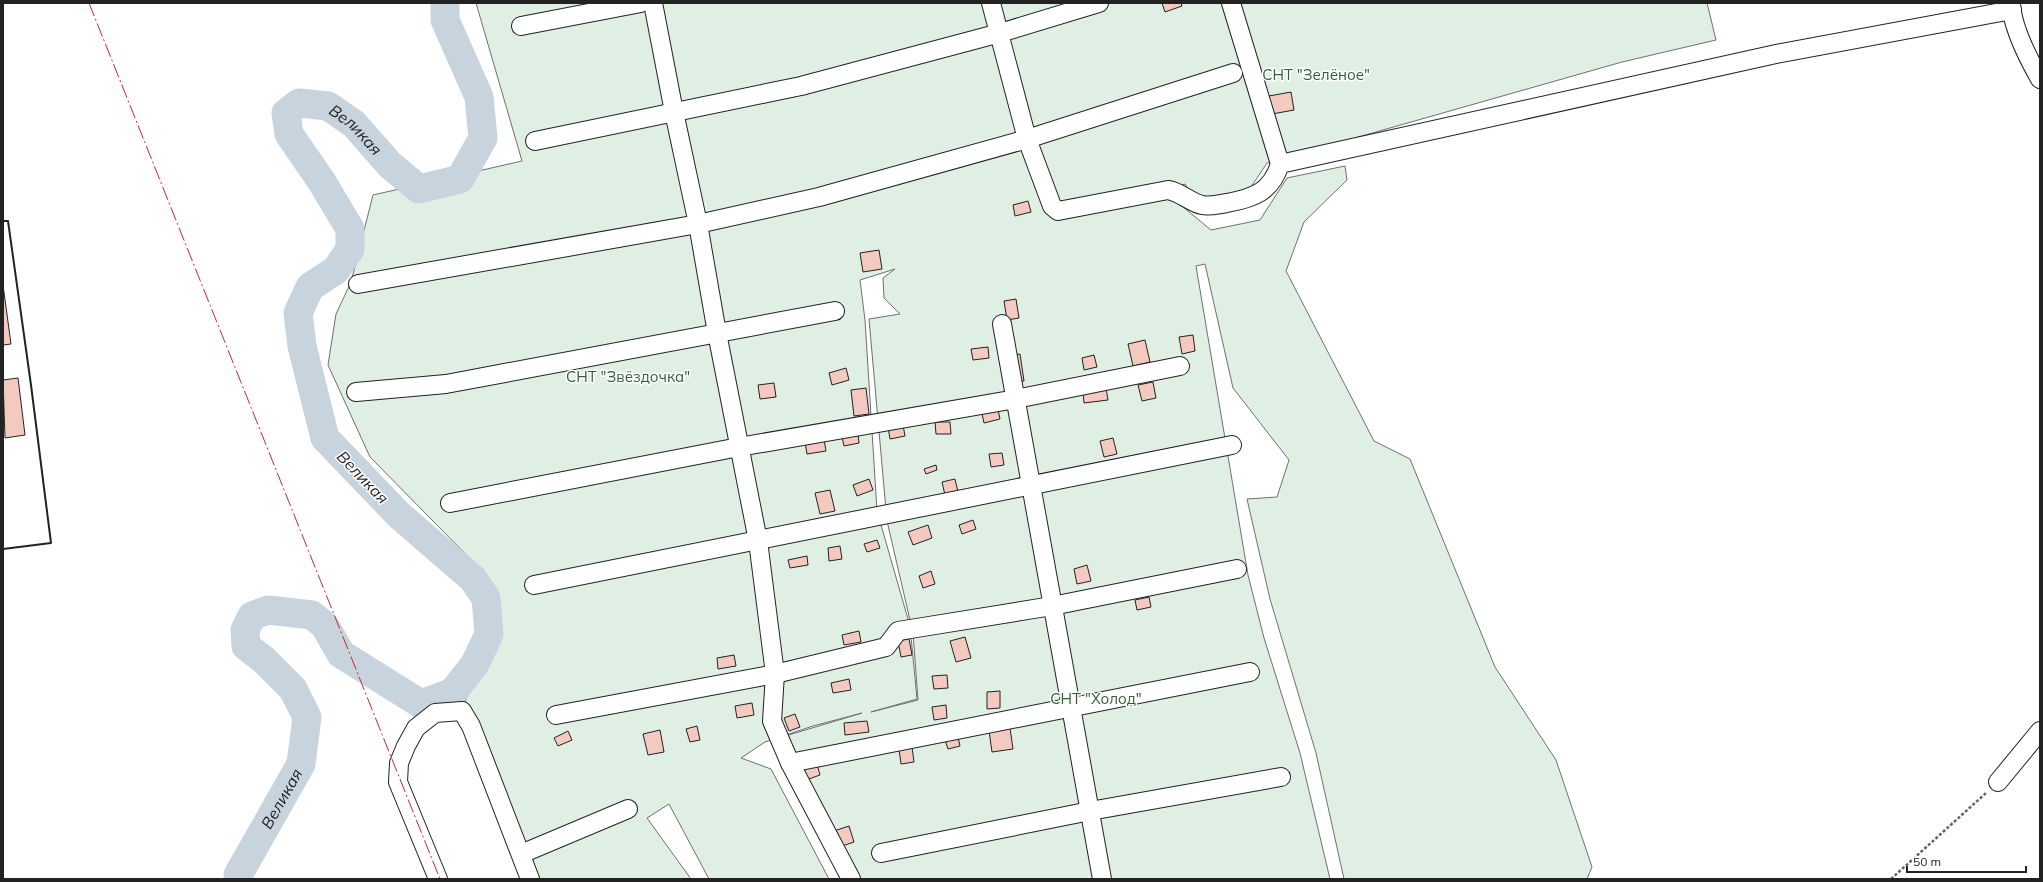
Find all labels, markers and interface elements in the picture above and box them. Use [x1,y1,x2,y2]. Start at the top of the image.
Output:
park label: СНТ "Зелёное" [1262,65,1370,84]
water label: Великая [325,100,387,159]
park label: СНТ "Звёздочка" [566,367,690,386]
water label: Великая [333,446,393,508]
park label: СНТ "Холод" [1050,689,1142,708]
water label: Великая [256,765,306,832]
scale bar [1907,848,2026,874]
text: 50 m [1913,854,1941,869]

